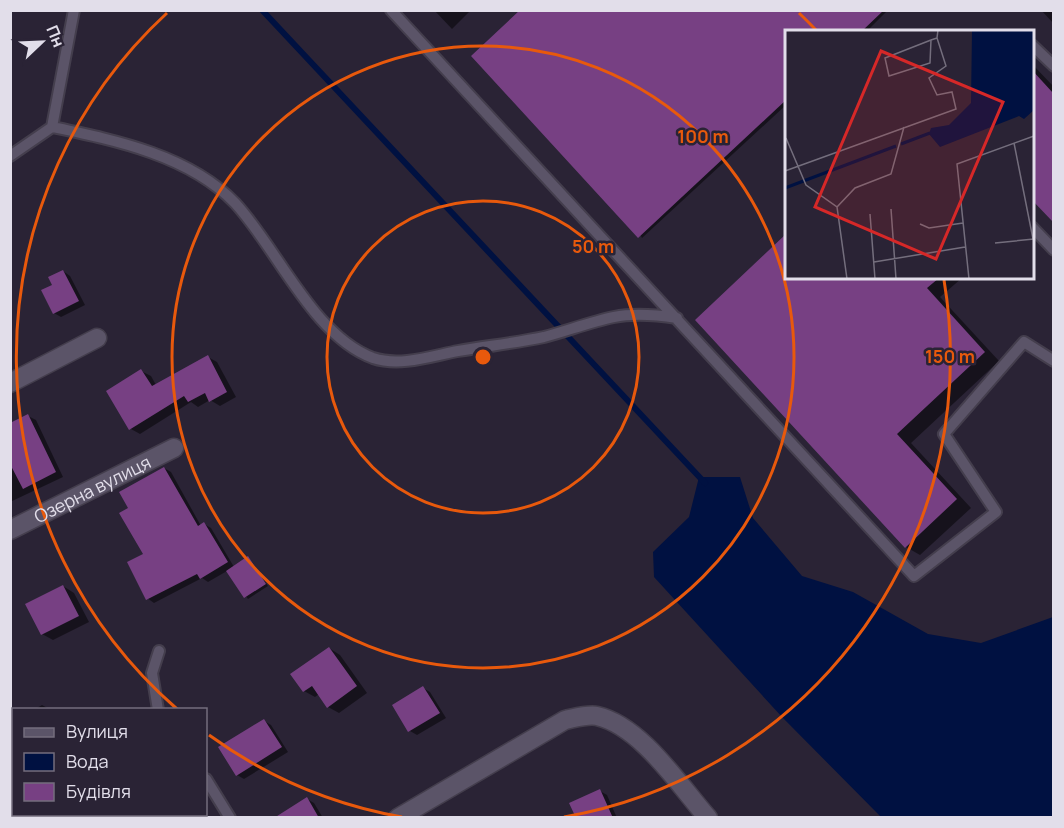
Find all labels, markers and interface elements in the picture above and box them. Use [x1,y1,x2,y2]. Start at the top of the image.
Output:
north arrow [12,12,72,72]
text: Пн [41,22,70,50]
inset map [785,30,1034,279]
text: 100 m [677,124,729,148]
text: 50 m [572,234,614,258]
text: 150 m [925,344,975,368]
centre of rings [473,347,493,367]
street label: Озерна вулиця [30,450,155,528]
legend [12,708,207,816]
text: Вулиця [66,719,128,743]
text: Вода [66,749,108,773]
text: Будівля [66,779,131,803]

